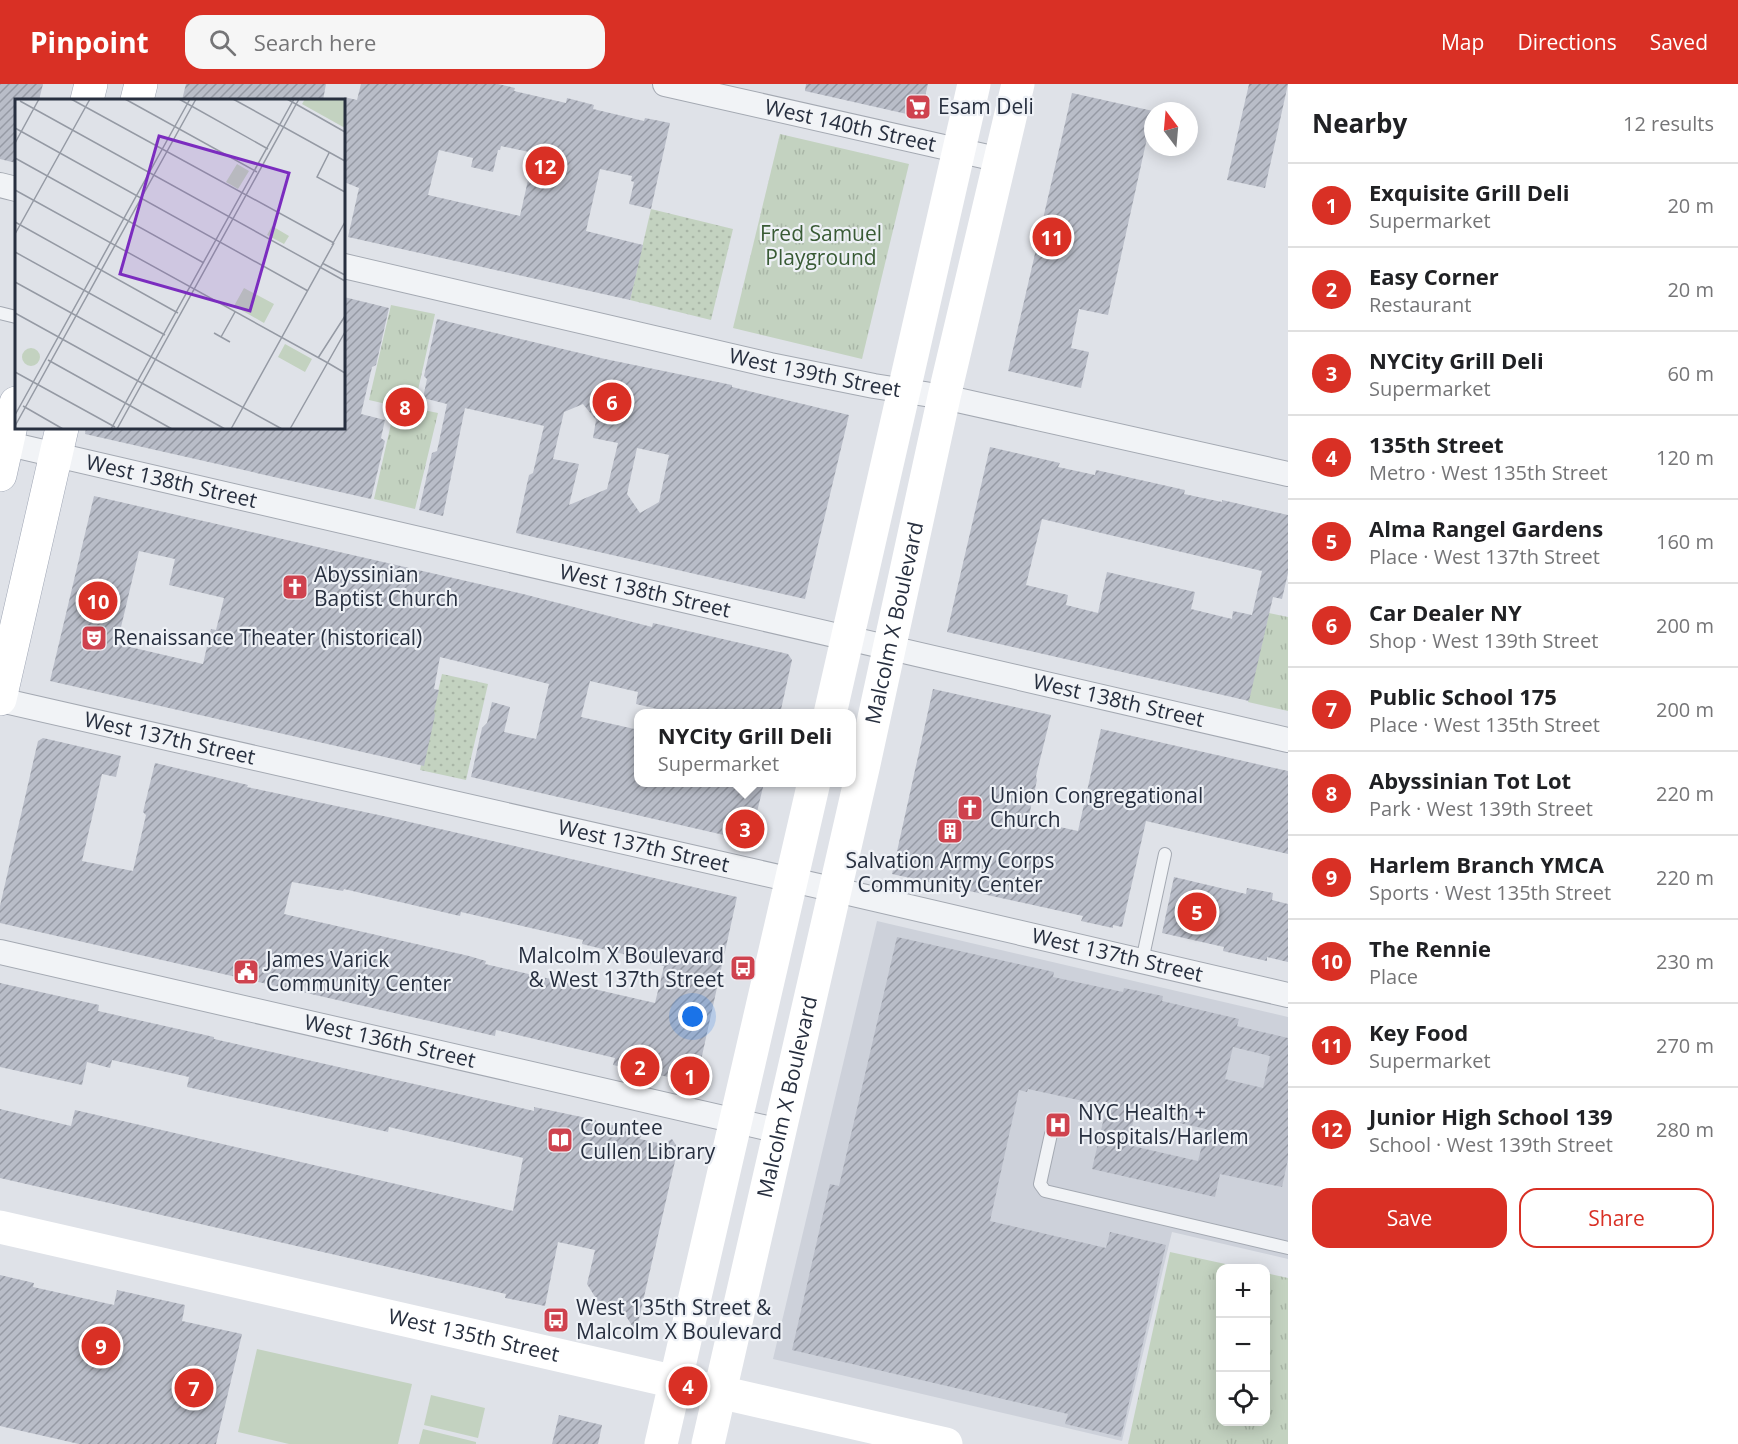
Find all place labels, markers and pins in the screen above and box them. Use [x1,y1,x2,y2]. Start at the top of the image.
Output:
supermarket icon: Esam Deli [903,92,933,122]
place label: Esam Deli [938,92,1034,120]
pin: 12 [526,144,564,188]
pin: 11 [1032,214,1072,260]
pin: 6 [592,380,632,424]
pin: 8 [386,384,424,430]
place label: Abyssinian Baptist Church [314,560,458,612]
church icon: Abyssinian Baptist Church [280,572,310,602]
pin: 10 [78,578,118,624]
theatre icon: Renaissance Theater (historical) [79,623,109,653]
place label: Renaissance Theater (historical) [113,623,422,651]
place label: Union Congregational Church [990,781,1203,833]
church icon: Union Congregational Church [955,793,985,823]
pin: 3 [726,806,764,852]
building icon: Salvation Army Corps Community Center [935,816,965,846]
place label: Salvation Army Corps Community Center [846,846,1054,898]
pin: 5 [1178,890,1216,934]
place label: Malcolm X Boulevard & West 137th Street [518,941,724,993]
place label: James Varick Community Center [264,945,451,997]
bus stop icon: Malcolm X Boulevard & West 137th Street [728,953,758,983]
public building icon: James Varick Community Center [231,957,261,987]
pin: 2 [620,1044,660,1090]
pin: 1 [670,1054,710,1098]
place label: NYC Health + Hospitals/Harlem [1078,1098,1249,1150]
hospital icon: NYC Health + Hospitals/Harlem [1043,1110,1073,1140]
place label: Countee Cullen Library [580,1113,716,1165]
library icon: Countee Cullen Library [545,1125,575,1155]
place label: West 135th Street & Malcolm X Boulevard [576,1293,782,1345]
bus stop icon: West 135th Street & Malcolm X Boulevard [541,1305,571,1335]
pin: 9 [82,1324,120,1368]
pin: 4 [668,1364,708,1408]
pin: 7 [174,1366,214,1410]

